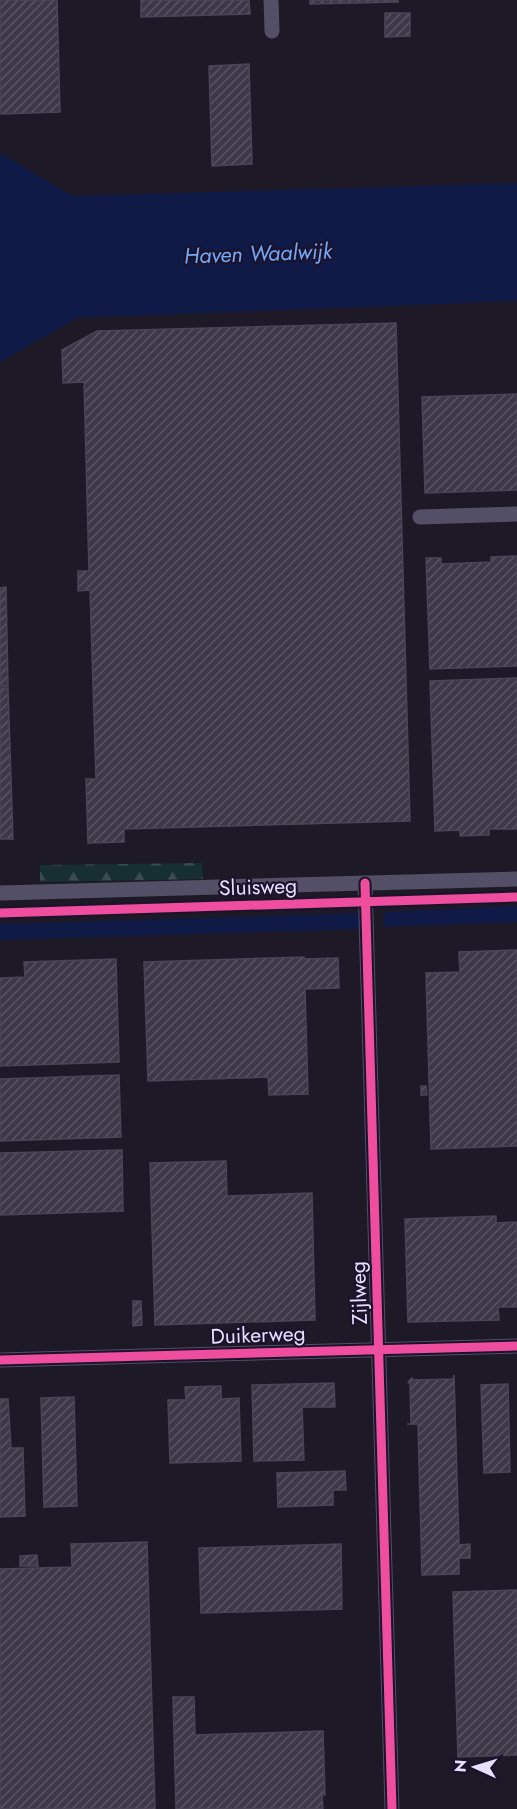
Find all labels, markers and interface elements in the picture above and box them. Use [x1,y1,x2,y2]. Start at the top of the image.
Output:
water label: Haven Waalwijk [183,234,334,272]
street label: Sluisweg [219,871,297,903]
street label: Zijlweg [343,1261,375,1325]
street label: Duikerweg [210,1318,306,1352]
north arrow [445,1737,505,1797]
text: N [449,1759,472,1773]

